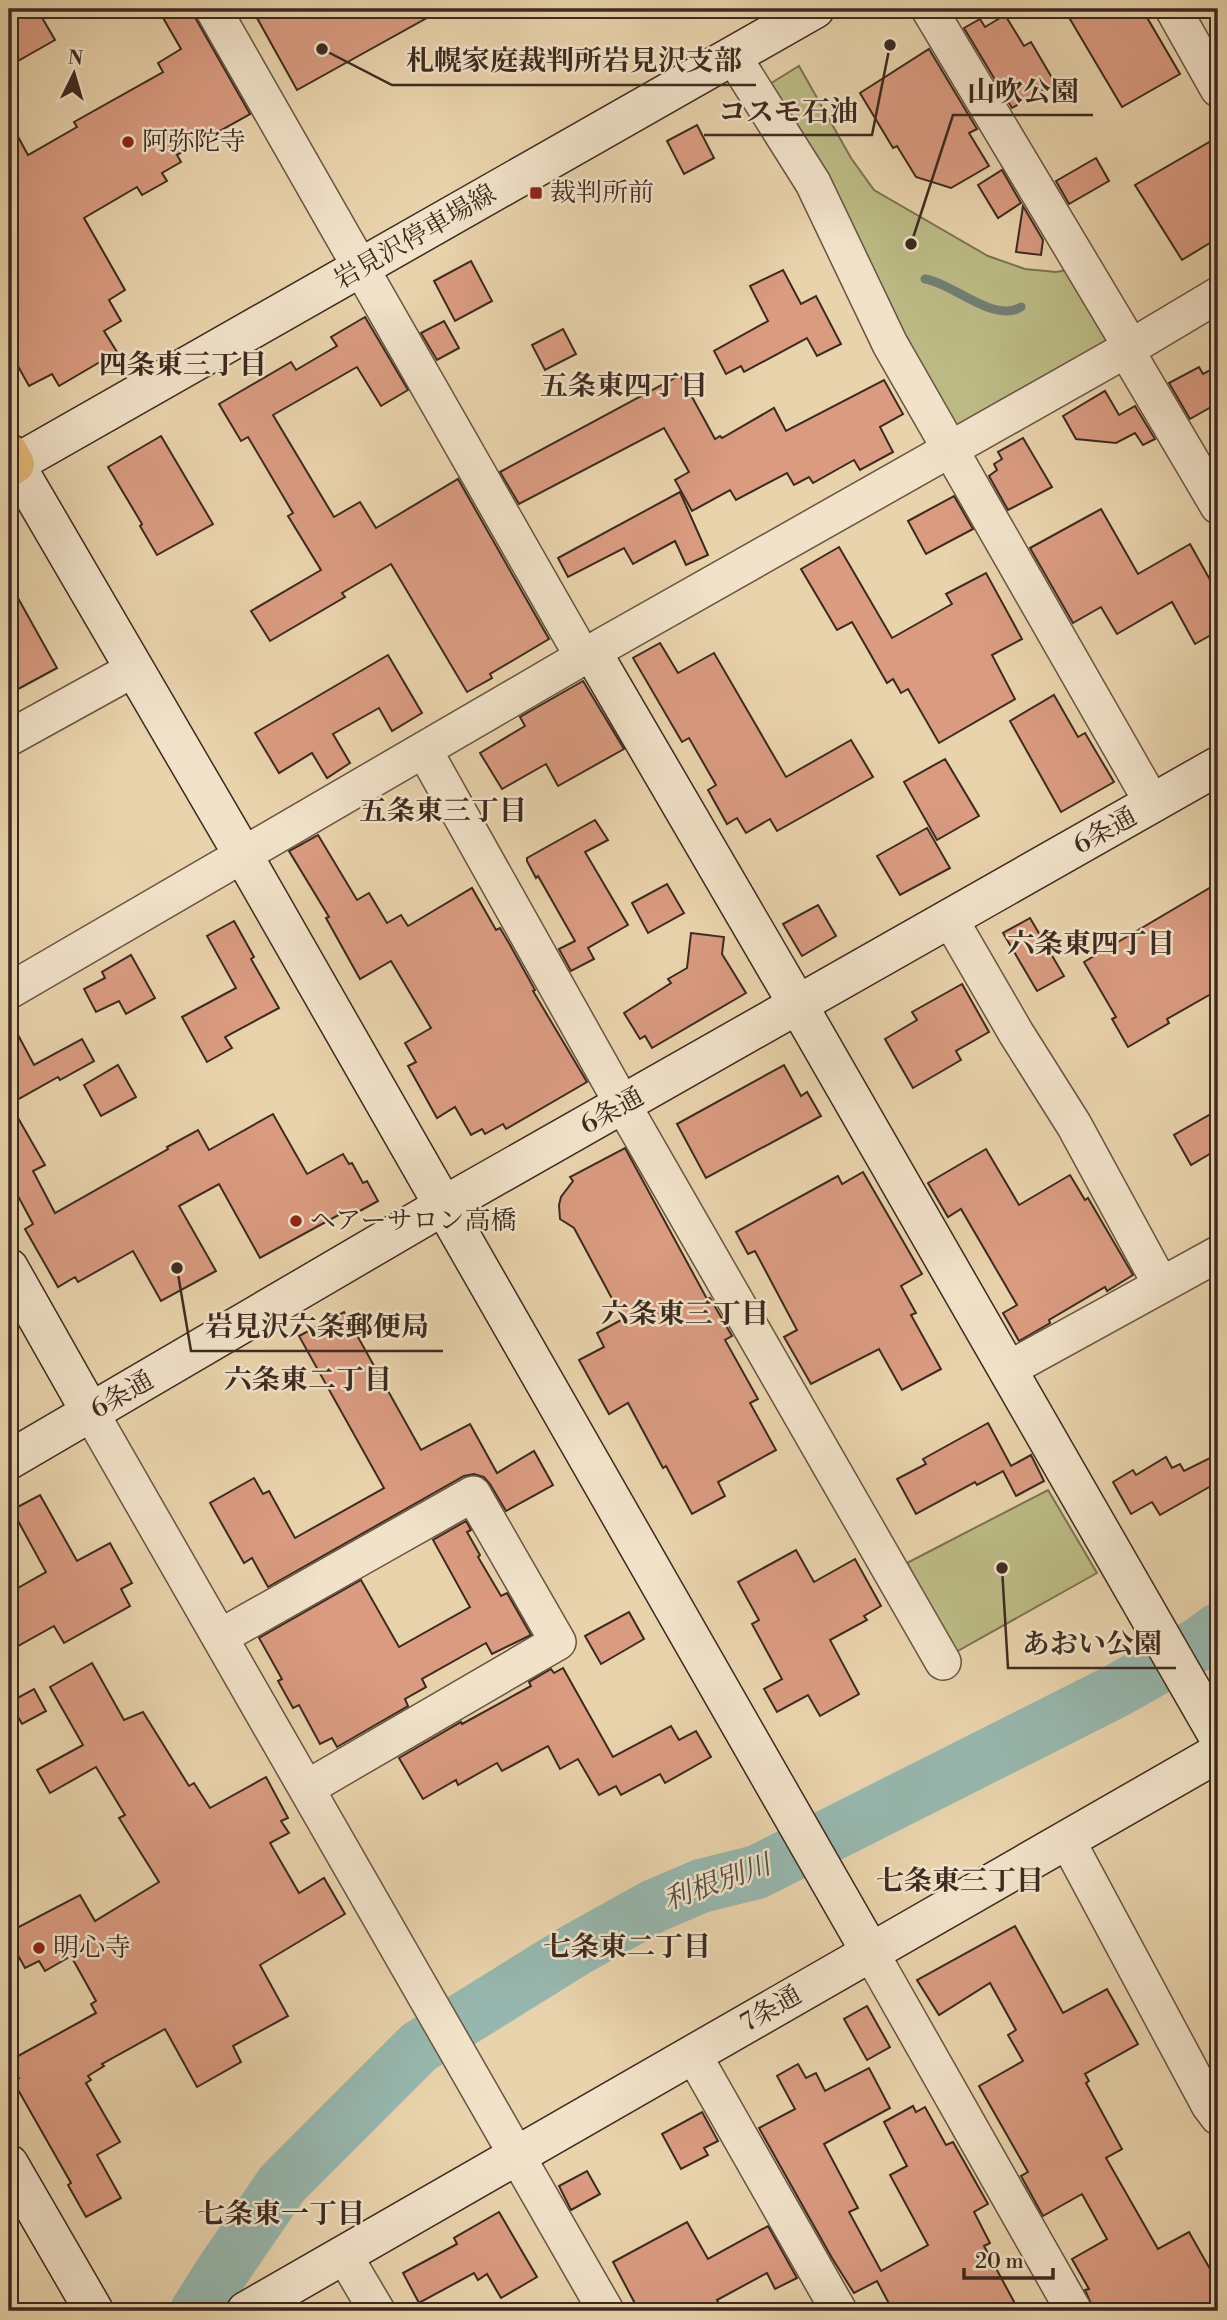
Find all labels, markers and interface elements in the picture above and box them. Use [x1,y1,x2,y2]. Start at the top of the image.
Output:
callout: 札幌家庭裁判所岩見沢支部 [392,36,756,85]
north arrow [38,38,108,108]
text: 札幌家庭裁判所岩見沢支部 [406,44,742,79]
text: N [67,45,84,71]
callout: 山吹公園 [953,66,1093,115]
text: 山吹公園 [967,75,1079,110]
callout: コスモ石油 [704,86,872,135]
text: コスモ石油 [718,95,858,130]
place label: 阿弥陀寺 [142,126,246,158]
marker: 阿弥陀寺 [120,134,136,150]
place label: 裁判所前 [550,177,654,209]
street label: 岩見沢停車場線 [328,178,502,296]
marker: 裁判所前 [528,185,544,201]
district label: 四条東三丁目 [99,348,267,383]
district label: 五条東四丁目 [540,369,708,404]
district label: 五条東三丁目 [359,794,527,829]
street label: 6条通 [1068,801,1142,861]
district label: 六条東四丁目 [1007,927,1175,962]
street label: 6条通 [575,1081,649,1141]
place label: ヘアーサロン高橋 [310,1205,516,1237]
marker: ヘアーサロン高橋 [288,1213,304,1229]
district label: 六条東三丁目 [601,1297,769,1332]
callout: 岩見沢六条郵便局 [191,1302,443,1351]
text: 岩見沢六条郵便局 [205,1310,429,1345]
district label: 六条東二丁目 [224,1363,392,1398]
street label: 6条通 [85,1364,159,1426]
callout: あおい公園 [1008,1619,1176,1668]
text: あおい公園 [1022,1627,1162,1662]
water label: 利根別川 [658,1846,778,1919]
district label: 七条東三丁目 [876,1864,1044,1899]
district label: 七条東二丁目 [543,1930,711,1965]
place label: 明心寺 [53,1932,131,1964]
marker: 明心寺 [31,1940,47,1956]
street label: 7条通 [735,1979,807,2039]
district label: 七条東一丁目 [197,2197,365,2232]
scale bar [964,2236,1054,2280]
text: 20 m [975,2249,1024,2275]

